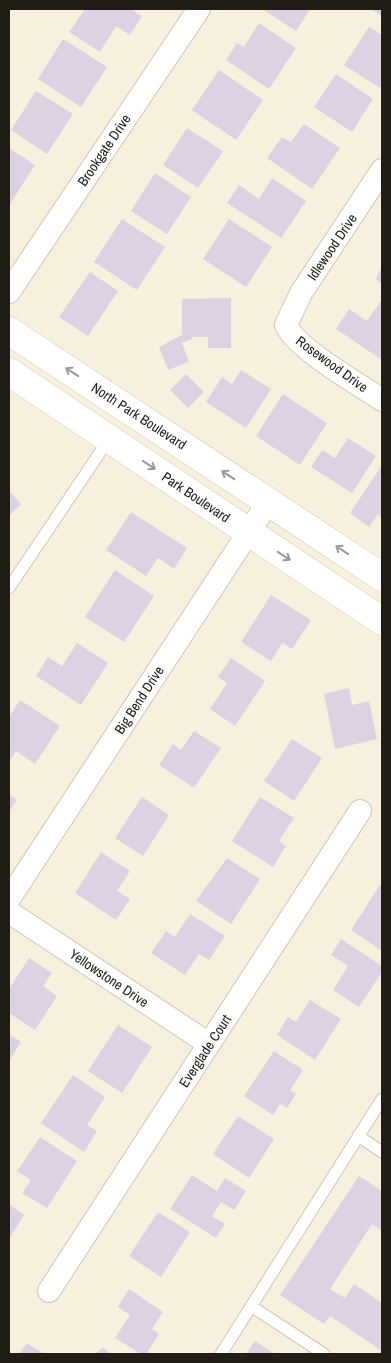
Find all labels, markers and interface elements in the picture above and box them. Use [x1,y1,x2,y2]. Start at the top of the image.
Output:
street label: Brookgate Drive [73,111,135,189]
street label: Idlewood Drive [303,210,361,284]
street label: Rosewood Drive [292,332,372,396]
one-way arrow [65,367,79,378]
street label: North Park Boulevard [88,379,190,453]
one-way arrow [142,460,156,471]
street label: Park Boulevard [158,468,234,526]
one-way arrow [221,470,235,480]
one-way arrow [335,545,349,555]
one-way arrow [277,551,291,561]
street label: Big Bend Drive [110,662,168,738]
street label: Yellowstone Drive [66,945,152,1011]
street label: Everglade Court [175,1011,235,1091]

